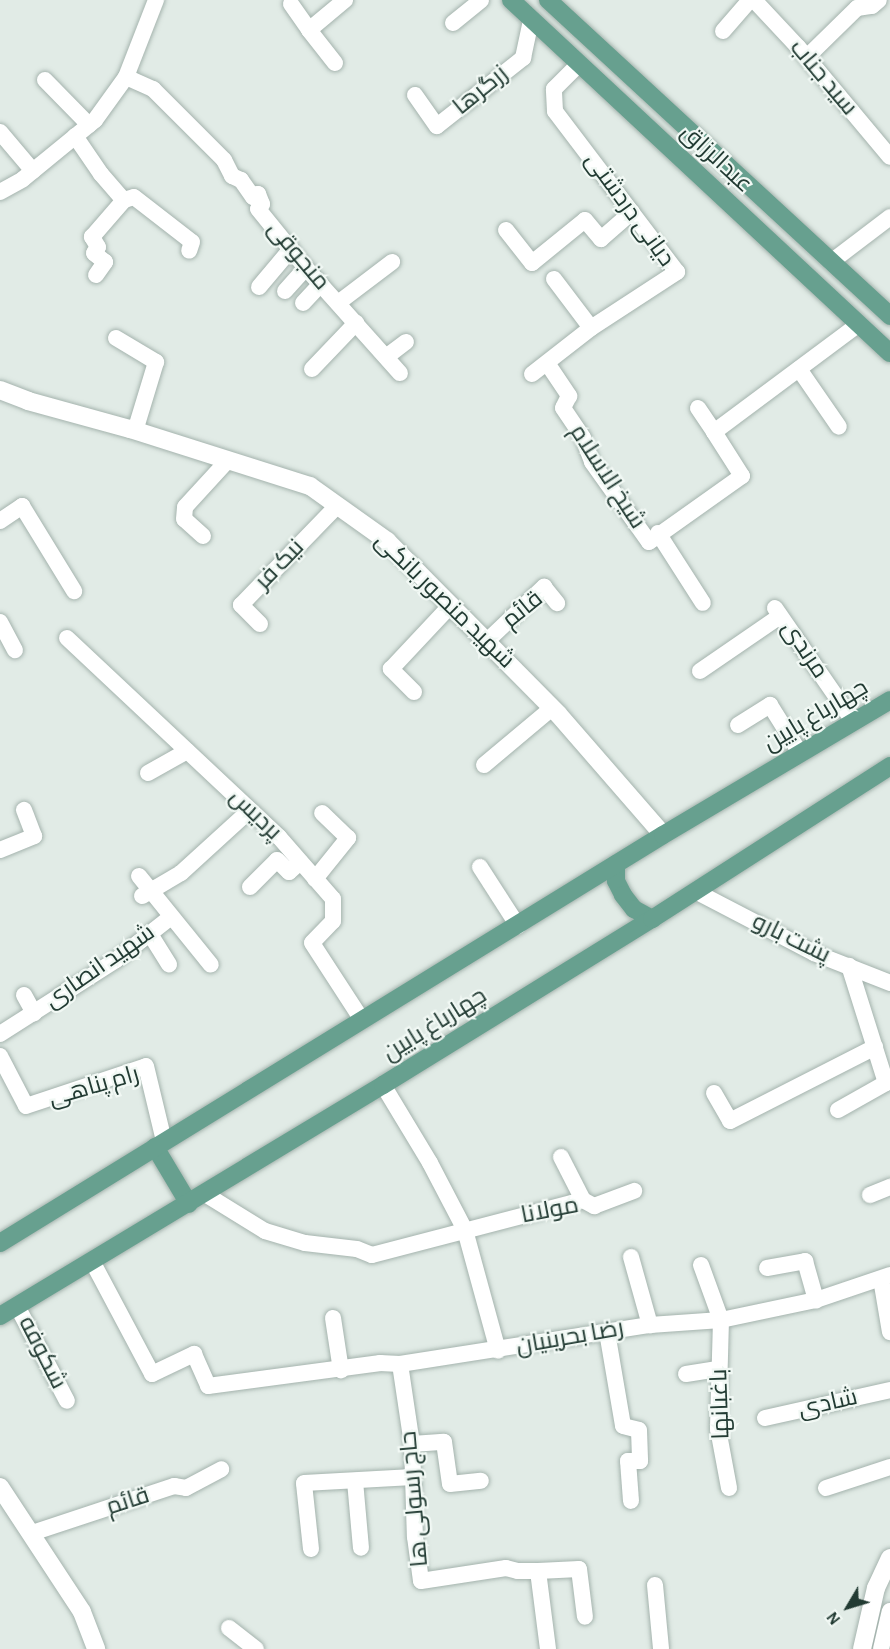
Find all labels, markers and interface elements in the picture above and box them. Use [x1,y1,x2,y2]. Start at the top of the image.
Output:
street label: سید جناب [783,34,863,122]
street label: زرگرها [448,60,514,122]
street label: عبدالرزاق [674,119,758,199]
street label: دیانی دردشتی [578,147,680,273]
street label: منجوقی [261,215,335,297]
street label: شیخ الاسلام [563,419,651,535]
street label: شهید منصور بانکی [368,527,520,675]
street label: نیک فر [249,534,311,596]
street label: قائم [497,585,549,635]
street label: مرندی [774,616,834,684]
street label: چهارباغ پایین [758,674,874,758]
street label: پردیس [223,783,287,847]
street label: پشت بارو [747,908,835,970]
street label: شهید انصاری [39,919,161,1015]
street label: چهارباغ پایین [378,982,492,1068]
street label: رام پناهی [46,1060,142,1114]
street label: مولانا [519,1191,581,1231]
street label: شکوفه [11,1312,73,1394]
street label: رضا بحرینیان [514,1314,626,1362]
street label: باغبانها [705,1368,737,1440]
street label: شادی [796,1383,860,1425]
street label: حاج رسولی ها [395,1430,435,1568]
street label: قائم [103,1482,153,1522]
north arrow [818,1577,878,1637]
text: N [824,1609,844,1627]

